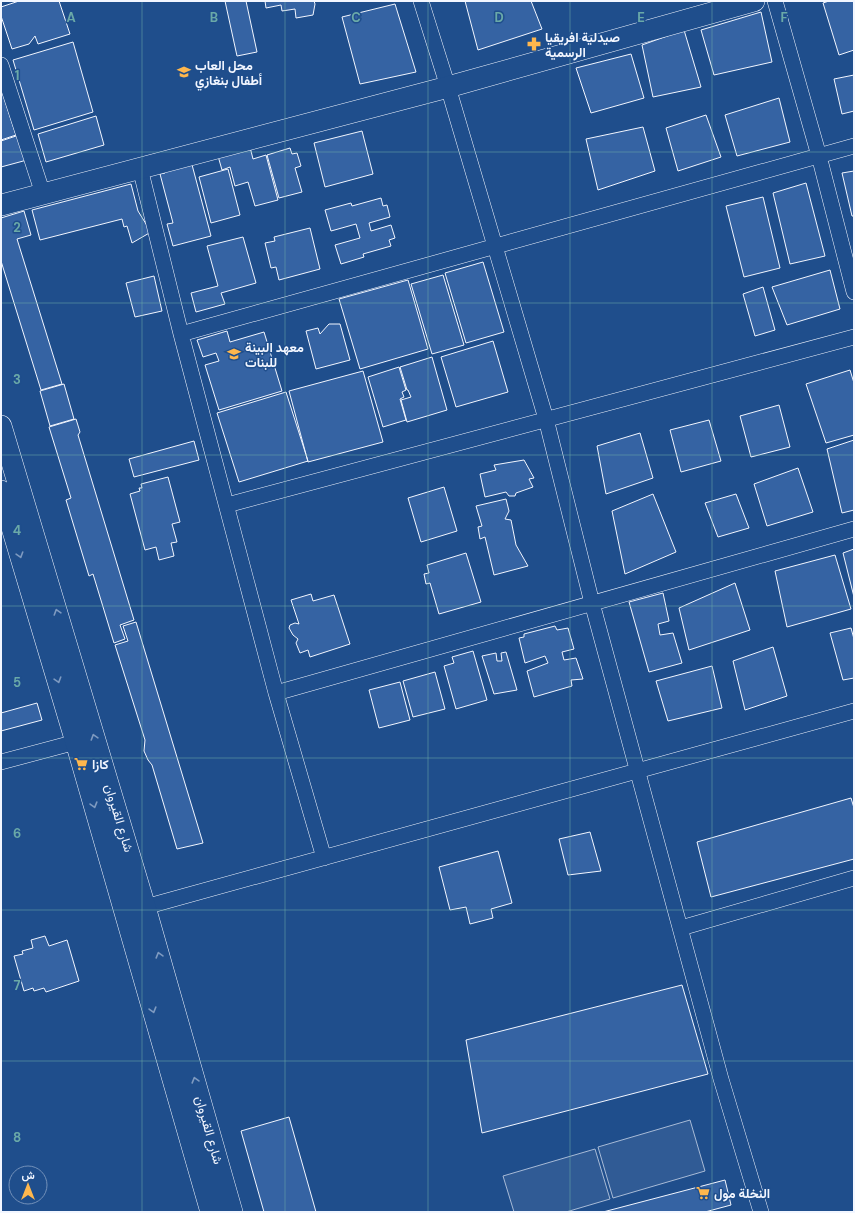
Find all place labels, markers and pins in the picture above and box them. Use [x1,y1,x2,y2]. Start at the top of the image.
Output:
place label: صيدلية افريقيا الرسمية [545,29,620,61]
pharmacy icon: صيدلية افريقيا الرسمية [526,36,542,52]
place label: محل العاب أطفال بنغازي [195,57,262,91]
school or university icon: محل العاب أطفال بنغازي [176,64,192,80]
place label: معهد البينة للبنات [245,339,304,371]
school or university icon: معهد البينة للبنات [226,346,242,362]
supermarket icon: كازا [73,756,89,772]
place label: كازا [92,756,109,773]
supermarket icon: النخلة مول [695,1185,711,1201]
place label: النخلة مول [714,1185,770,1202]

